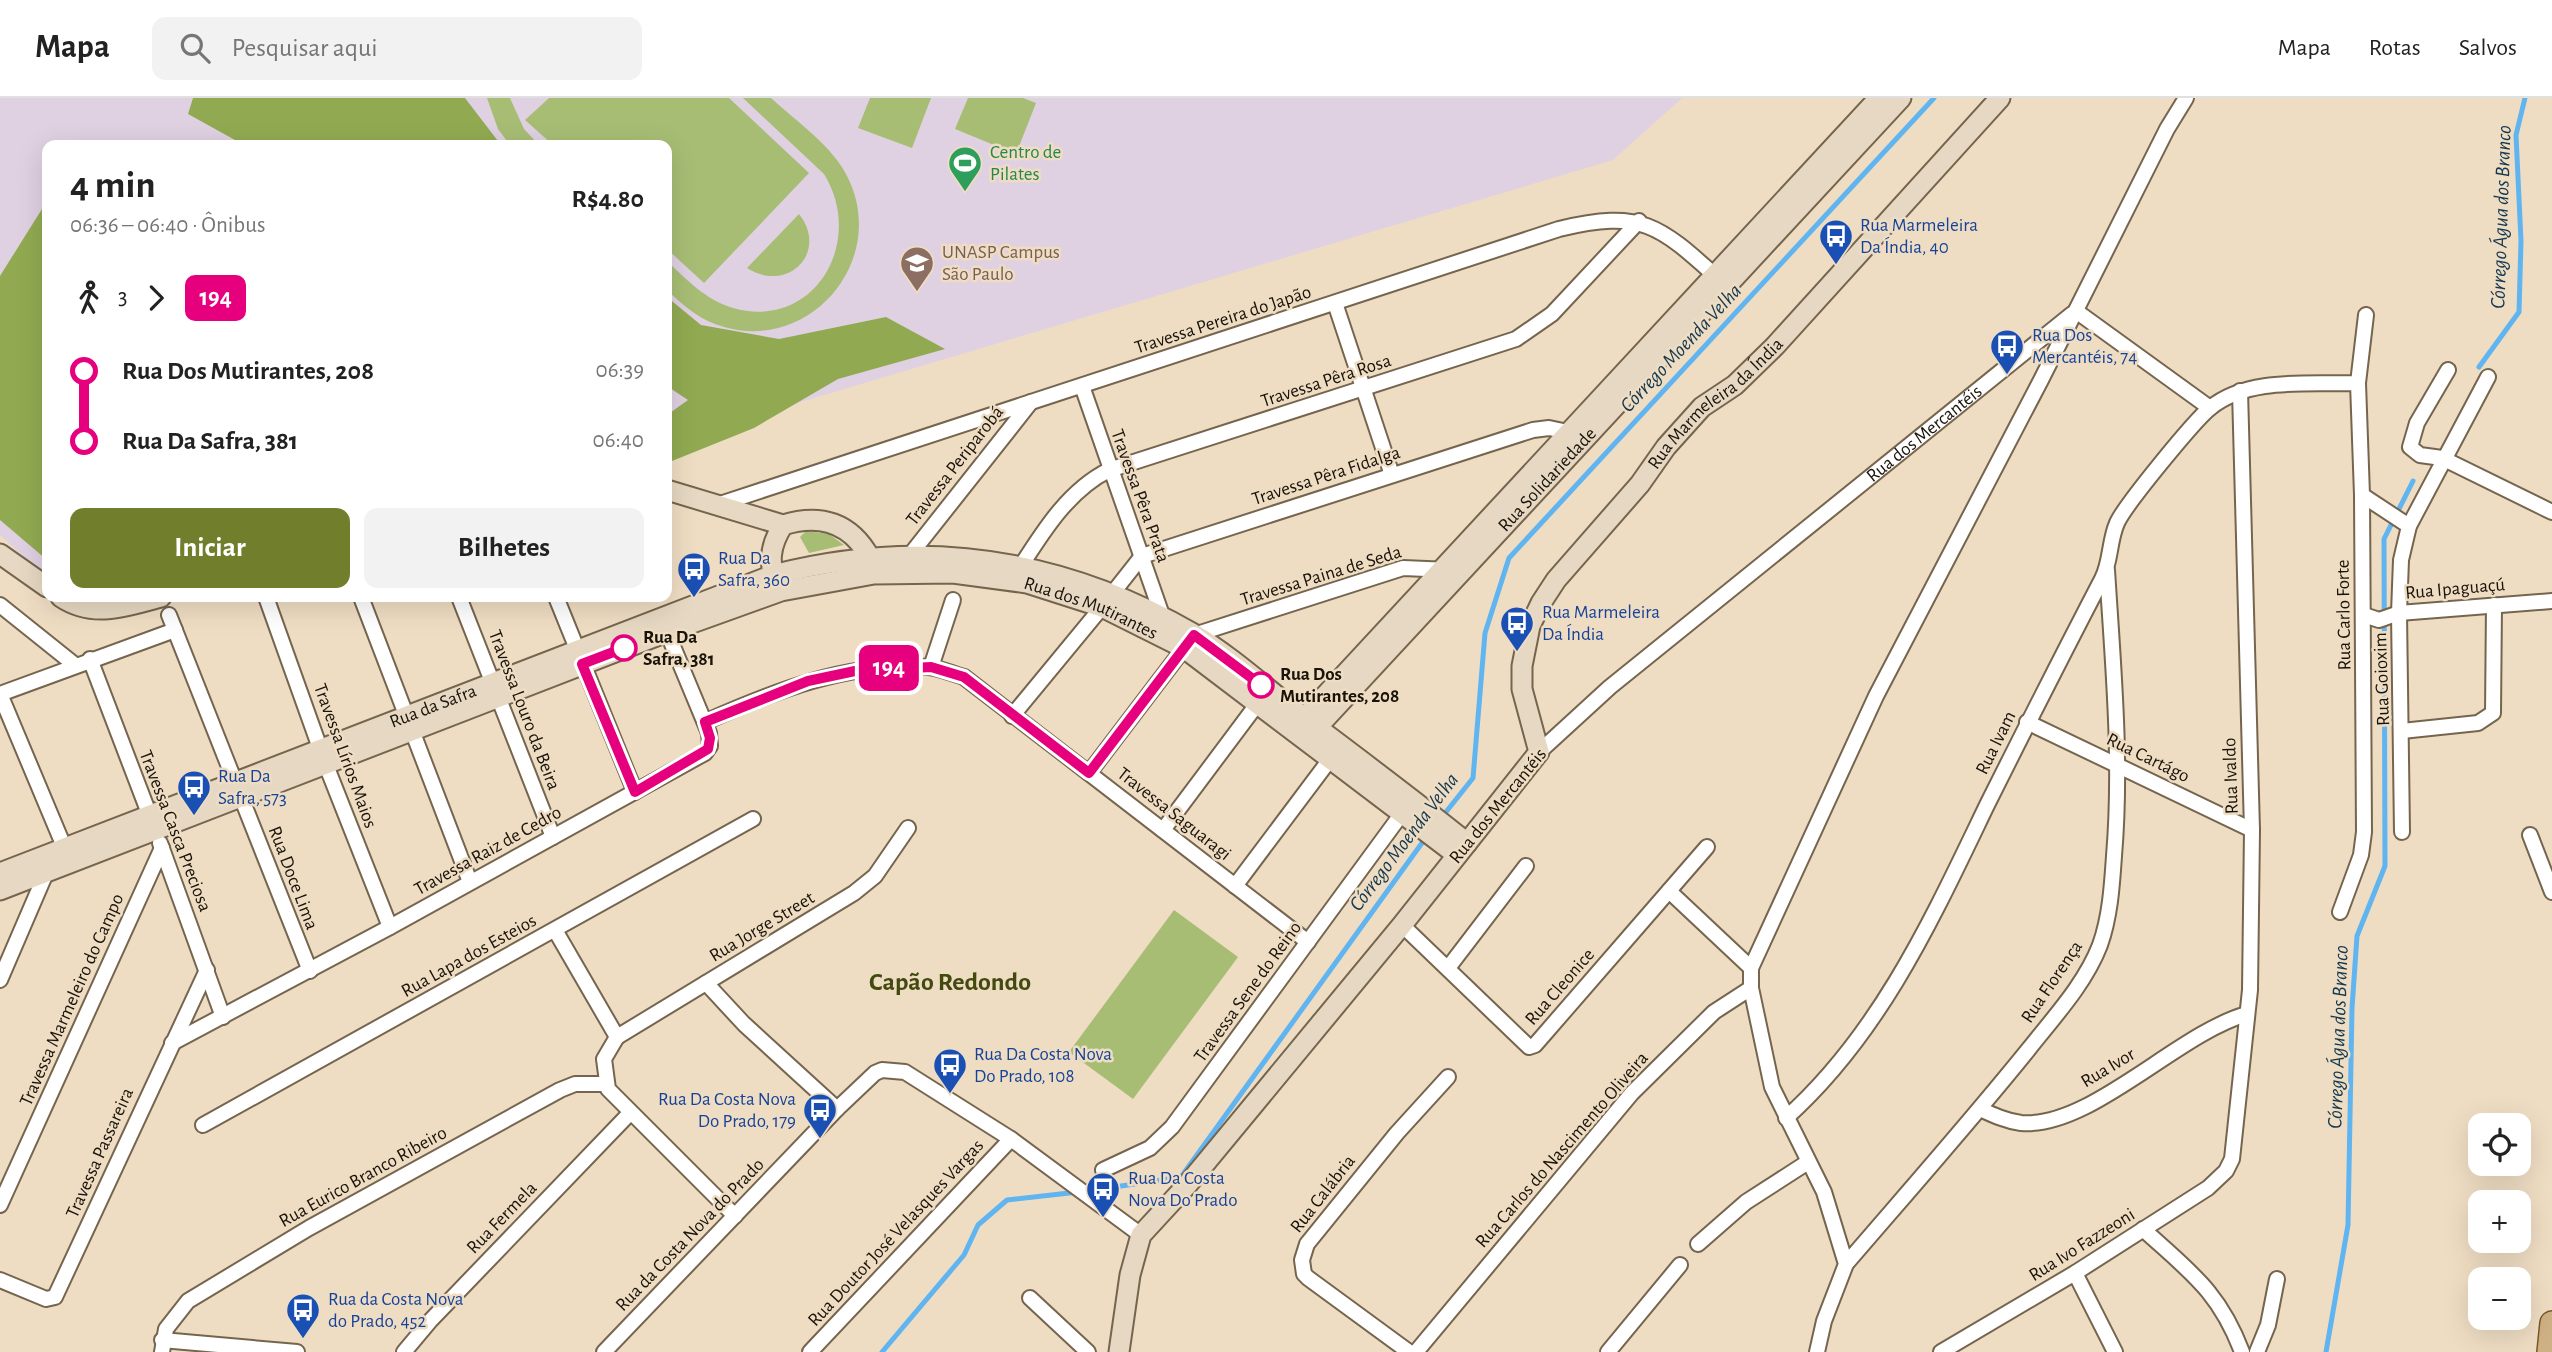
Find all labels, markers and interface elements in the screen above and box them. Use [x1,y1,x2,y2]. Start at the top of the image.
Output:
search box [152,17,642,80]
icon: search [176,29,214,67]
text: Mapa [35,31,110,64]
text: Pesquisar aqui [232,35,378,61]
text: Mapa [2278,36,2331,60]
text: Rotas [2369,36,2421,60]
text: Salvos [2459,36,2517,60]
water label: Córrego Água dos Branco [2485,125,2515,309]
place label: Centro de Pilates [990,143,1061,184]
sports icon: Centro de Pilates [946,144,984,193]
text: 4 min [70,167,156,205]
text: R$4.80 [572,186,644,212]
text: 06:36 – 06:40 · Ônibus [70,214,265,237]
place label: Rua Marmeleira Da Índia, 40 [1860,216,1978,257]
bus stop icon: Rua Marmeleira Da Índia, 40 [1817,217,1855,266]
place label: UNASP Campus São Paulo [942,243,1060,284]
school or university icon: UNASP Campus São Paulo [898,244,936,293]
icon: walk [70,279,108,317]
icon: forward [137,279,175,317]
water label: Córrego Moenda Velha [1616,280,1746,416]
street label: Travessa Pereira do Japão [1132,282,1314,358]
text: 3 [118,286,127,309]
text: 194 [199,286,232,310]
place label: Rua Dos Mercantéis, 74 [2032,326,2137,367]
bus stop icon: Rua Dos Mercantéis, 74 [1988,327,2026,376]
street label: Rua Marmeleira da Índia [1644,334,1787,473]
street label: Travessa Pêra Rosa [1258,351,1394,411]
text: Rua Dos Mutirantes, 208 [122,358,374,384]
text: 06:39 [595,359,644,382]
street label: Rua dos Mercantéis [1863,381,1986,486]
street label: Travessa Periparobá [903,402,1008,529]
street label: Rua Solidariedade [1494,424,1600,535]
street label: Travessa Pêra Prata [1107,427,1173,565]
text: Rua Da Safra, 381 [122,428,298,454]
text: 06:40 [593,429,644,452]
street label: Travessa Pêra Fidalga [1249,443,1403,509]
button: Iniciar [70,508,350,588]
button: Bilhetes [364,508,644,588]
street label: Travessa Paina de Seda [1238,542,1404,610]
place label: Rua Da Safra, 360 [718,549,790,590]
bus stop icon: Rua Da Safra, 360 [675,550,713,599]
street label: Rua Carlo Forte [2334,559,2354,671]
street label: Rua dos Mutirantes [1022,573,1161,643]
street label: Rua Ipaguaçú [2404,575,2506,603]
place label: Rua Marmeleira Da Índia [1542,603,1660,644]
bus stop icon: Rua Marmeleira Da Índia [1498,604,1536,653]
street label: Travessa Louro da Beira [485,627,563,793]
place label: Rua Da Safra, 381 [643,628,715,669]
street label: Rua Goioxim [2371,632,2393,726]
marker: Rua Da Safra, 381 [611,635,637,661]
line badge: 194 [849,645,929,691]
text: 194 [873,656,905,680]
place label: Rua Dos Mutirantes, 208 [1280,665,1399,706]
marker: Rua Dos Mutirantes, 208 [1248,672,1274,698]
street label: Travessa Lírios Maios [310,681,380,831]
street label: Rua da Safra [387,681,479,731]
street label: Rua Ivam [1973,708,2019,778]
street label: Rua Cartágo [2103,730,2193,786]
street label: Rua Ivaldo [2220,737,2242,815]
street label: Rua dos Mercantéis [1446,745,1550,867]
street label: Travessa Casca Preciosa [135,748,215,915]
street label: Travessa Saguaragi [1114,764,1234,864]
place label: Rua Da Safra, 573 [218,767,287,808]
bus stop icon: Rua Da Safra, 573 [175,768,213,817]
water label: Córrego Moenda Velha [1345,769,1463,915]
street label: Travessa Raiz de Cedro [411,803,565,899]
street label: Rua Doce Lima [265,824,321,933]
street label: Rua Jorge Street [706,888,818,966]
street label: Travessa Marmeleiro do Campo [17,891,127,1109]
street label: Rua Lapa dos Esteios [398,911,540,1001]
street label: Travessa Sene do Reino [1191,918,1305,1066]
street label: Rua Florença [2018,937,2086,1026]
street label: Rua Cleonice [1522,945,1598,1029]
water label: Córrego Água dos Branco [2322,945,2352,1129]
district label: Capão Redondo [869,969,1031,995]
place label: Rua Da Costa Nova Do Prado, 108 [974,1045,1112,1086]
street label: Rua Ivor [2078,1045,2138,1091]
bus stop icon: Rua Da Costa Nova Do Prado, 108 [931,1046,969,1095]
street label: Rua Carlos do Nascimento Oliveira [1472,1048,1652,1251]
street label: Travessa Passareira [63,1085,137,1221]
place label: Rua Da Costa Nova Do Prado, 179 [658,1090,796,1131]
bus stop icon: Rua Da Costa Nova Do Prado, 179 [801,1091,839,1140]
map controls [2468,1113,2531,1330]
button: locate [2468,1113,2531,1176]
street label: Rua Eurico Branco Ribeiro [276,1123,450,1231]
street label: Rua Doutor José Velasques Vargas [805,1136,987,1330]
street label: Rua Calábria [1287,1151,1359,1236]
street label: Rua da Costa Nova do Prado [612,1155,768,1315]
place label: Rua Da Costa Nova Do Prado [1128,1169,1238,1210]
bus stop icon: Rua Da Costa Nova Do Prado [1084,1170,1122,1219]
street label: Rua Fermela [463,1178,541,1258]
button: + [2468,1190,2531,1253]
street label: Rua Ivo Fazzeoni [2026,1205,2138,1285]
button: − [2468,1267,2531,1330]
place label: Rua da Costa Nova do Prado, 452 [328,1290,464,1331]
bus stop icon: Rua da Costa Nova do Prado, 452 [284,1291,322,1340]

